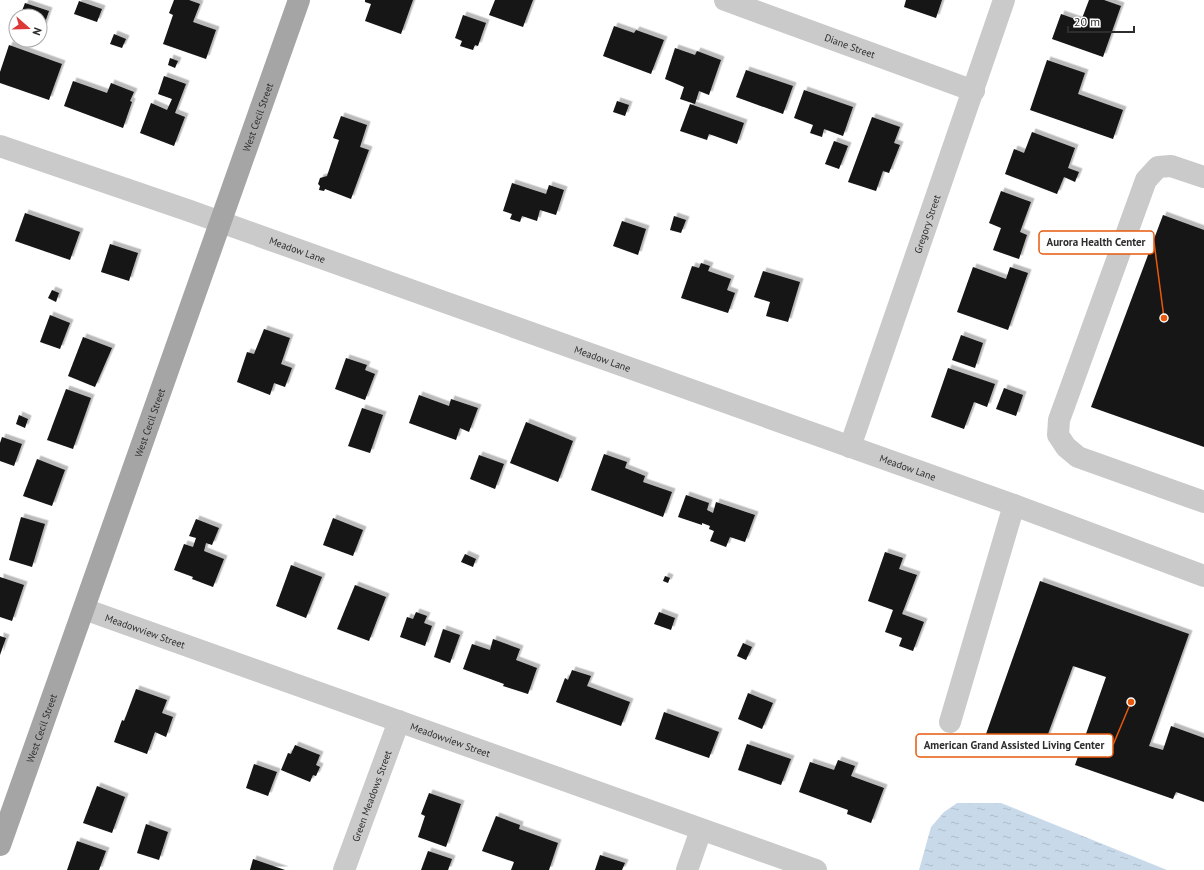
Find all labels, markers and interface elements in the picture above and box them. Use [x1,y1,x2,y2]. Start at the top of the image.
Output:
north arrow [8,8,48,48]
scale bar [1068,8,1134,34]
text: 20 m [1074,14,1100,29]
text: N [30,26,45,37]
street label: Diane Street [823,31,877,62]
street label: West Cecil Street [240,81,276,153]
street label: Gregory Street [911,192,944,255]
callout: Aurora Health Center [1039,231,1154,254]
street label: Meadow Lane [267,234,327,266]
text: Aurora Health Center [1047,235,1146,249]
street label: Meadow Lane [573,343,632,375]
street label: West Cecil Street [132,386,168,459]
street label: Meadow Lane [878,452,938,484]
street label: Meadowview Street [103,611,187,652]
street label: West Cecil Street [24,692,60,764]
street label: Meadowview Street [409,720,493,761]
callout: American Grand Assisted Living Center [916,734,1113,757]
text: American Grand Assisted Living Center [924,738,1104,752]
street label: Green Meadows Street [349,748,395,843]

